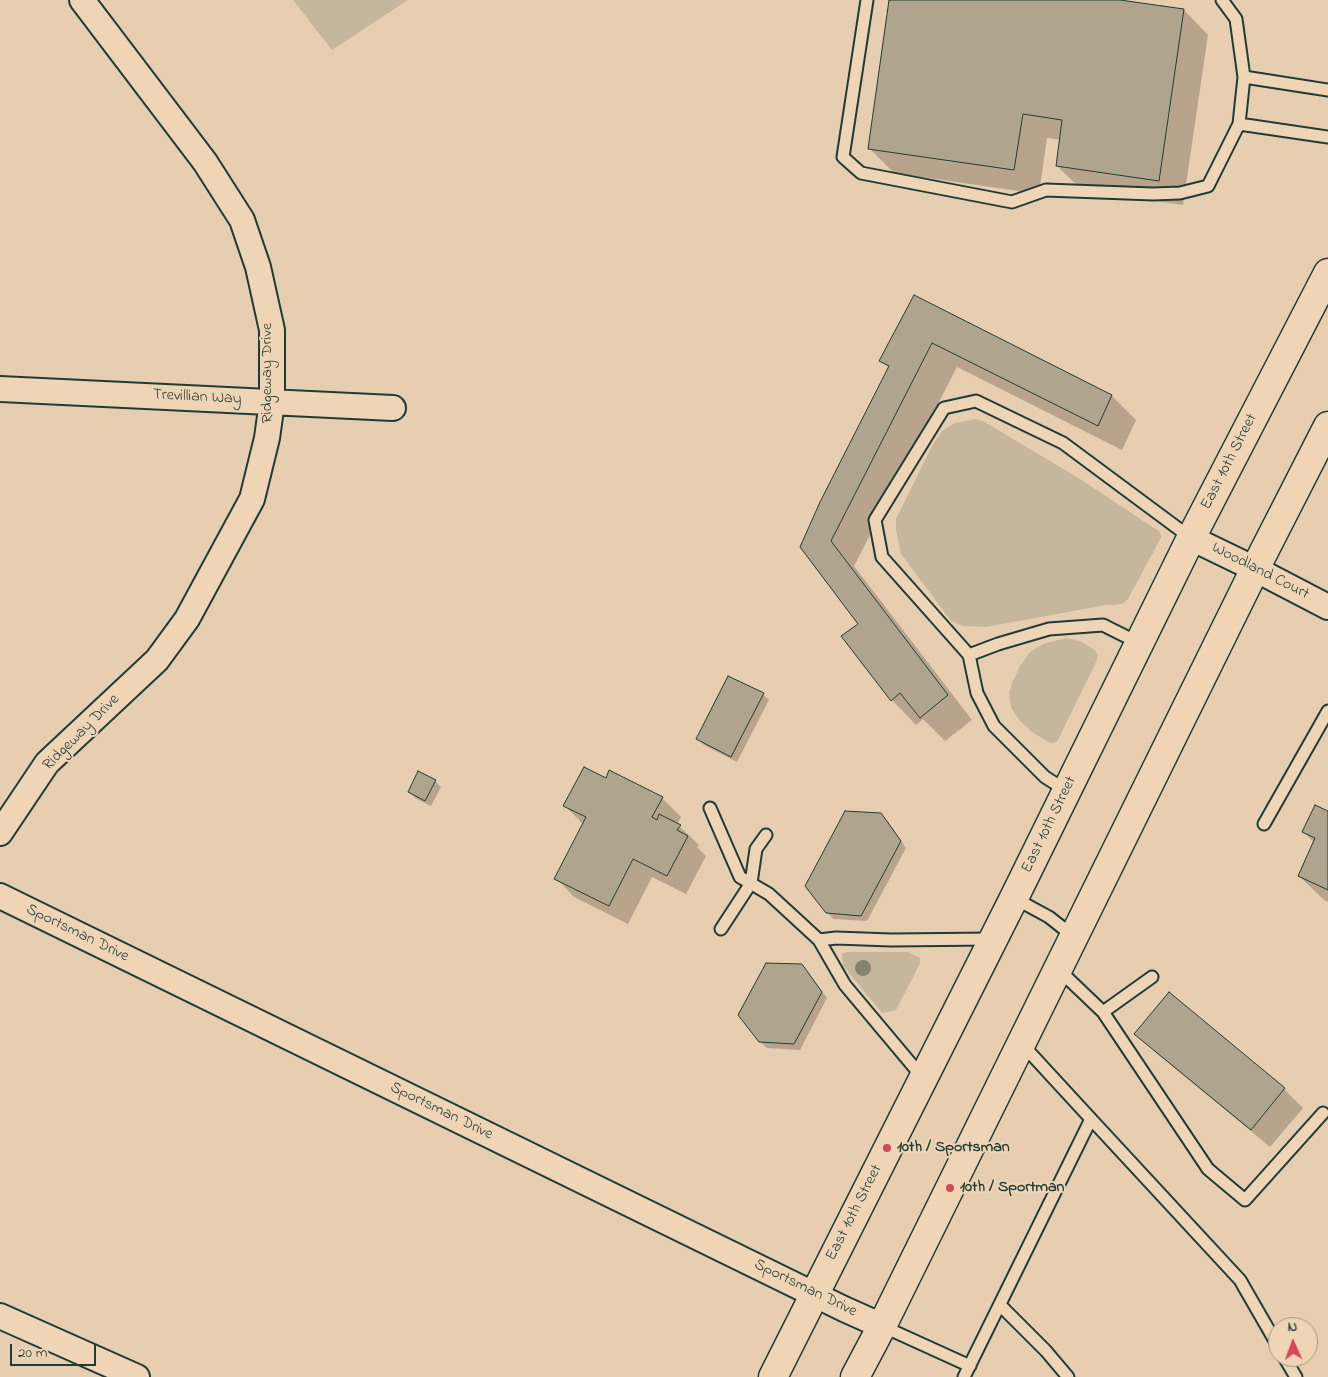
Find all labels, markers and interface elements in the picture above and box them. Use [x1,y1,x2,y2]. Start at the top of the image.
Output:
street label: Ridgeway Drive [258,323,278,423]
street label: Trevillian Way [152,386,242,410]
street label: East 10th Street [1198,411,1262,513]
street label: Woodland Court [1208,539,1312,605]
street label: Ridgeway Drive [40,691,124,775]
street label: East 10th Street [1018,774,1082,876]
street label: Sportsman Drive [22,901,132,967]
street label: Sportsman Drive [386,1079,496,1145]
place label: 10th / Sportsman [897,1138,1010,1158]
marker: 10th / Sportsman [881,1142,893,1154]
street label: East 10th Street [823,1162,887,1264]
place label: 10th / Sportman [960,1178,1065,1198]
marker: 10th / Sportman [944,1182,956,1194]
street label: Sportsman Drive [750,1256,860,1322]
north arrow [1268,1317,1318,1367]
text: N [1287,1317,1298,1338]
scale bar [12,1334,99,1366]
text: 20 m [18,1342,47,1364]

